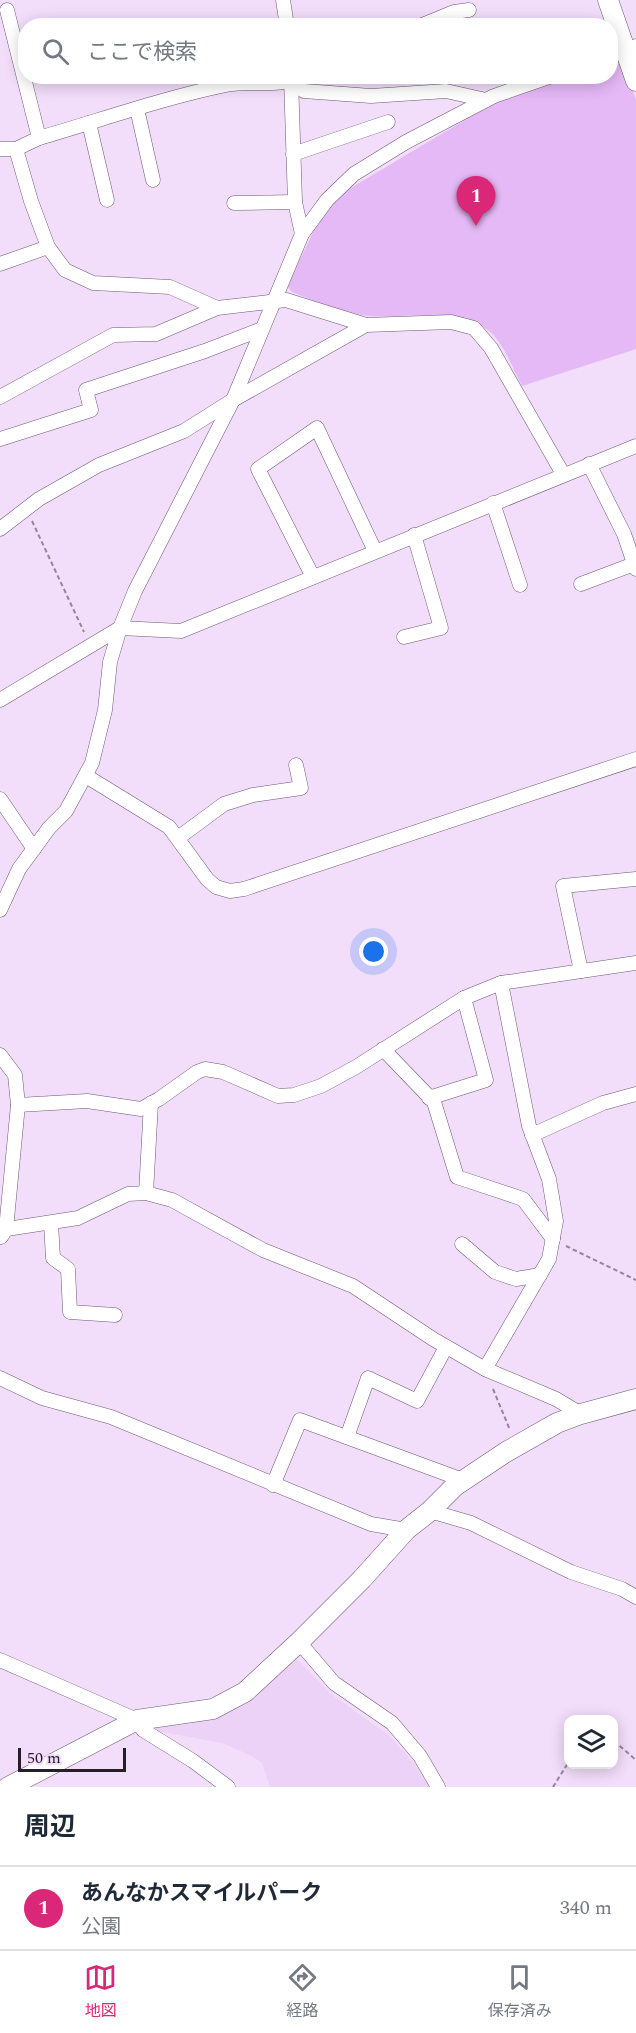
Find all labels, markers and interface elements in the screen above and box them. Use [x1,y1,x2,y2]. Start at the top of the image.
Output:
search box [18,18,618,84]
icon: search [39,35,72,68]
text: ここで検索 [87,36,197,69]
pin: 1 [456,176,496,226]
your location [359,937,388,966]
map controls [564,1715,618,1769]
button: layers [564,1715,618,1769]
scale bar [18,1745,126,1772]
text: 50 m [27,1746,61,1770]
text: 周辺 [24,1807,76,1847]
text: あんなかスマイルパーク [81,1877,322,1910]
text: 1 [38,1893,49,1923]
text: 340 m [560,1893,612,1923]
text: 公園 [81,1912,121,1942]
tab: 地図 [84,1961,117,2023]
tab: 経路 [286,1961,319,2023]
tab: 保存済み [488,1961,552,2023]

